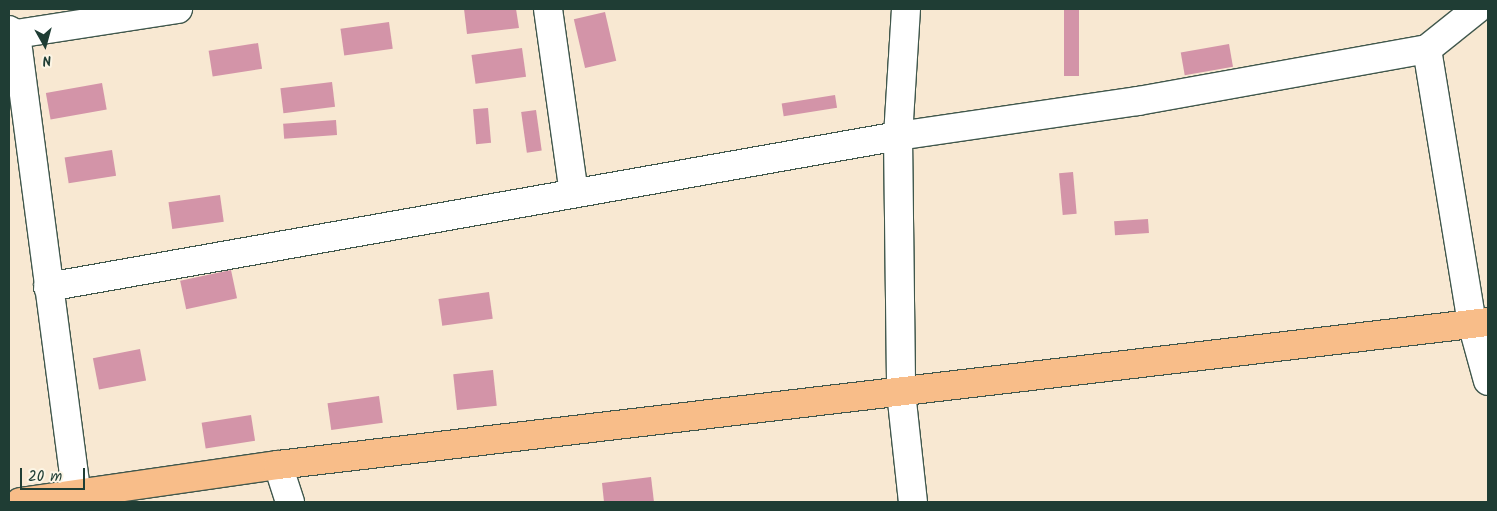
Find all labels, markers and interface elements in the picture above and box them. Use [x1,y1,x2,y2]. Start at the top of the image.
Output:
north arrow [20,20,70,70]
text: N [41,48,53,71]
scale bar [22,458,88,490]
text: 20 m [28,465,62,489]

